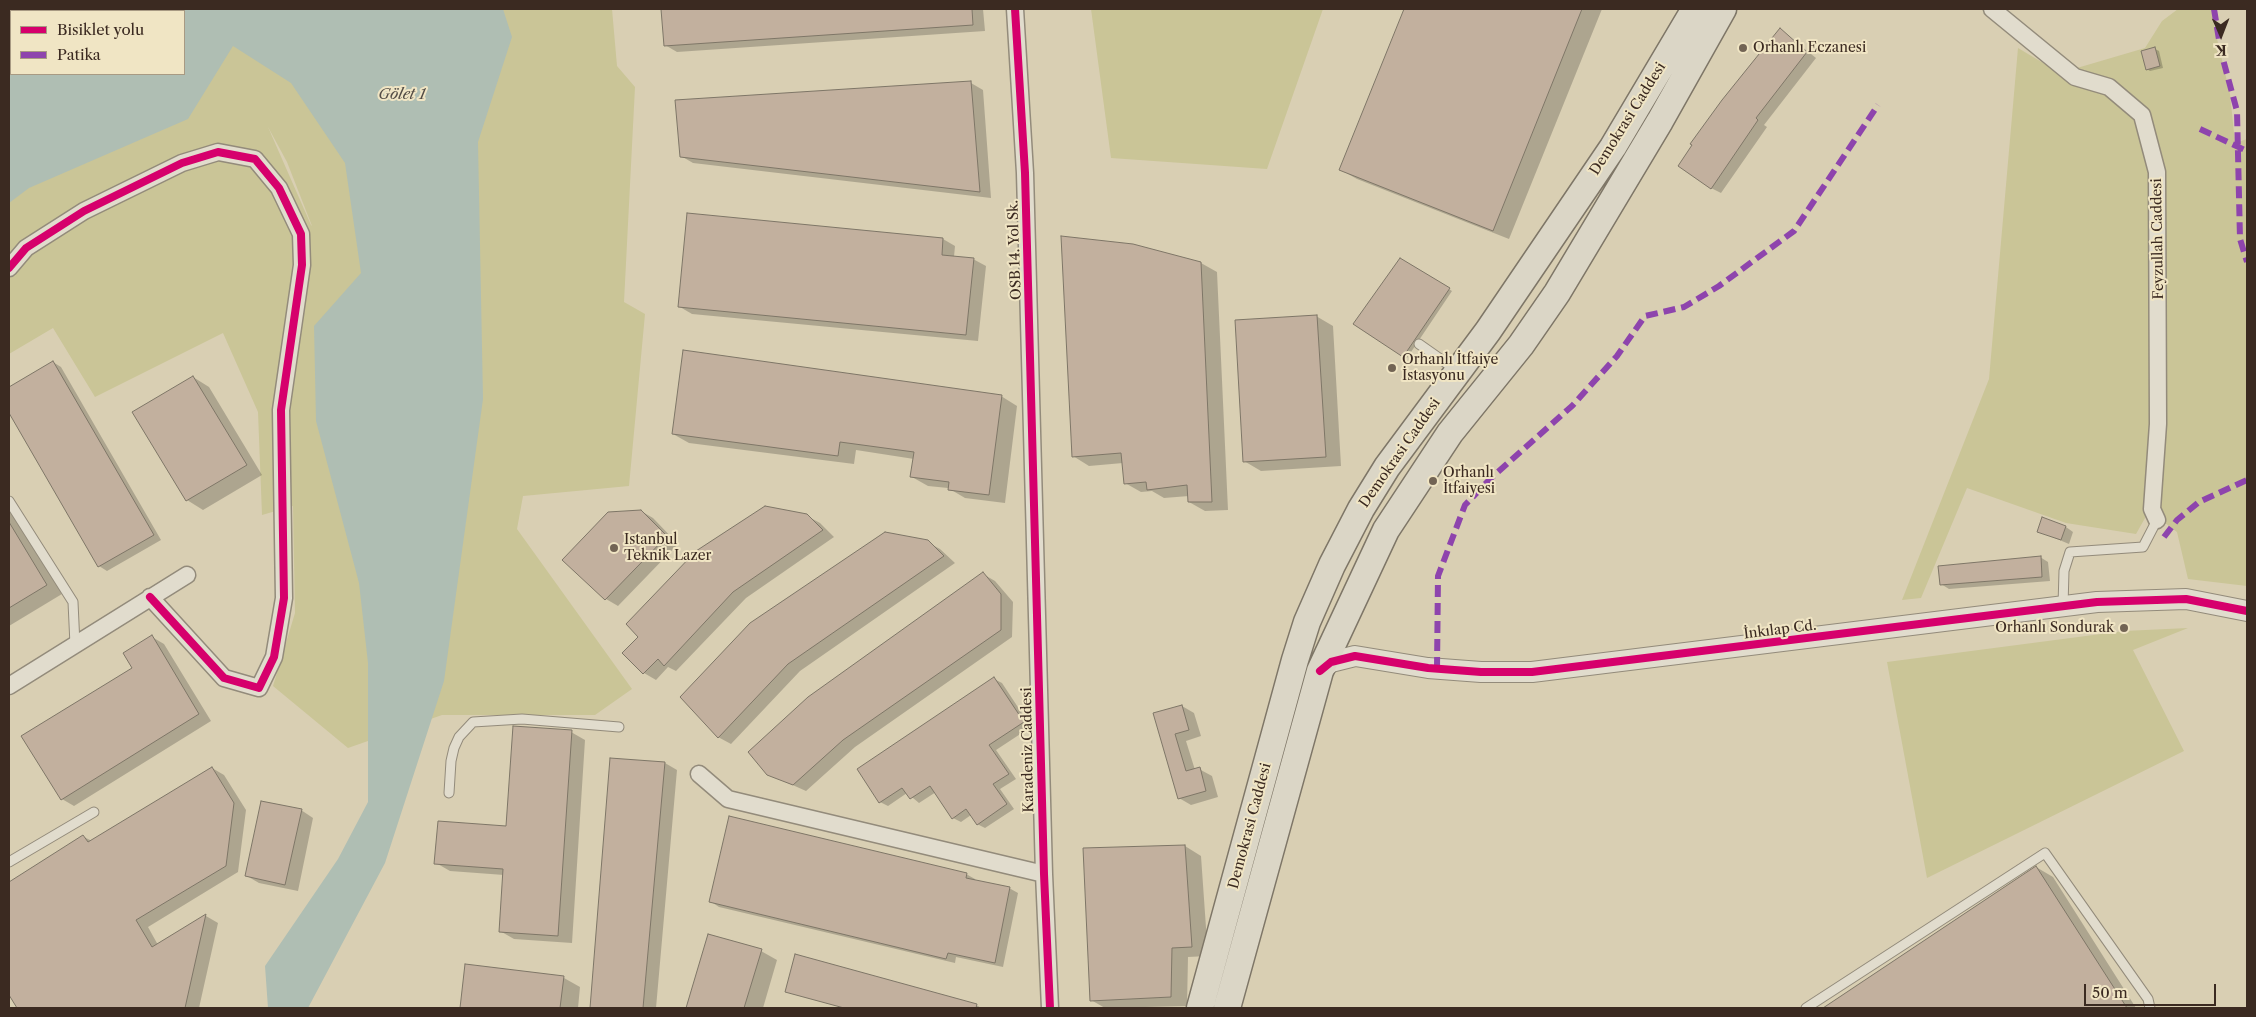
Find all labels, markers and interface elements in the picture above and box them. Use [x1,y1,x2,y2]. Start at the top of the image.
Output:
legend [10,10,185,75]
north arrow [2196,10,2246,60]
text: Bisiklet yolu [57,20,144,39]
place label: Orhanlı Eczanesi [1753,40,1866,56]
text: K [2216,41,2227,59]
marker: Orhanlı Eczanesi [1737,42,1749,54]
text: Patika [57,45,101,64]
street label: Demokrasi Caddesi [1587,60,1669,178]
water label: Gölet 1 [378,86,426,104]
street label: Feyzullah Caddesi [2149,178,2167,300]
street label: OSB 14. Yol Sk. [1005,200,1025,300]
place label: Orhanlı İtfaiye İstasyonu [1402,352,1498,384]
marker: Orhanlı İtfaiye İstasyonu [1386,362,1398,374]
street label: Demokrasi Caddesi [1356,395,1444,511]
place label: Orhanlı İtfaiyesi [1443,465,1495,498]
marker: Orhanlı İtfaiyesi [1427,475,1439,487]
place label: Istanbul Teknik Lazer [624,532,711,564]
marker: Istanbul Teknik Lazer [608,542,620,554]
street label: İnkılap Cd. [1743,617,1817,643]
place label: Orhanlı Sondurak [1995,620,2114,636]
marker: Orhanlı Sondurak [2118,622,2130,634]
street label: Karadeniz Caddesi [1019,687,1037,813]
street label: Demokrasi Caddesi [1225,761,1275,891]
scale bar [2086,974,2218,1006]
text: 50 m [2092,983,2128,1002]

